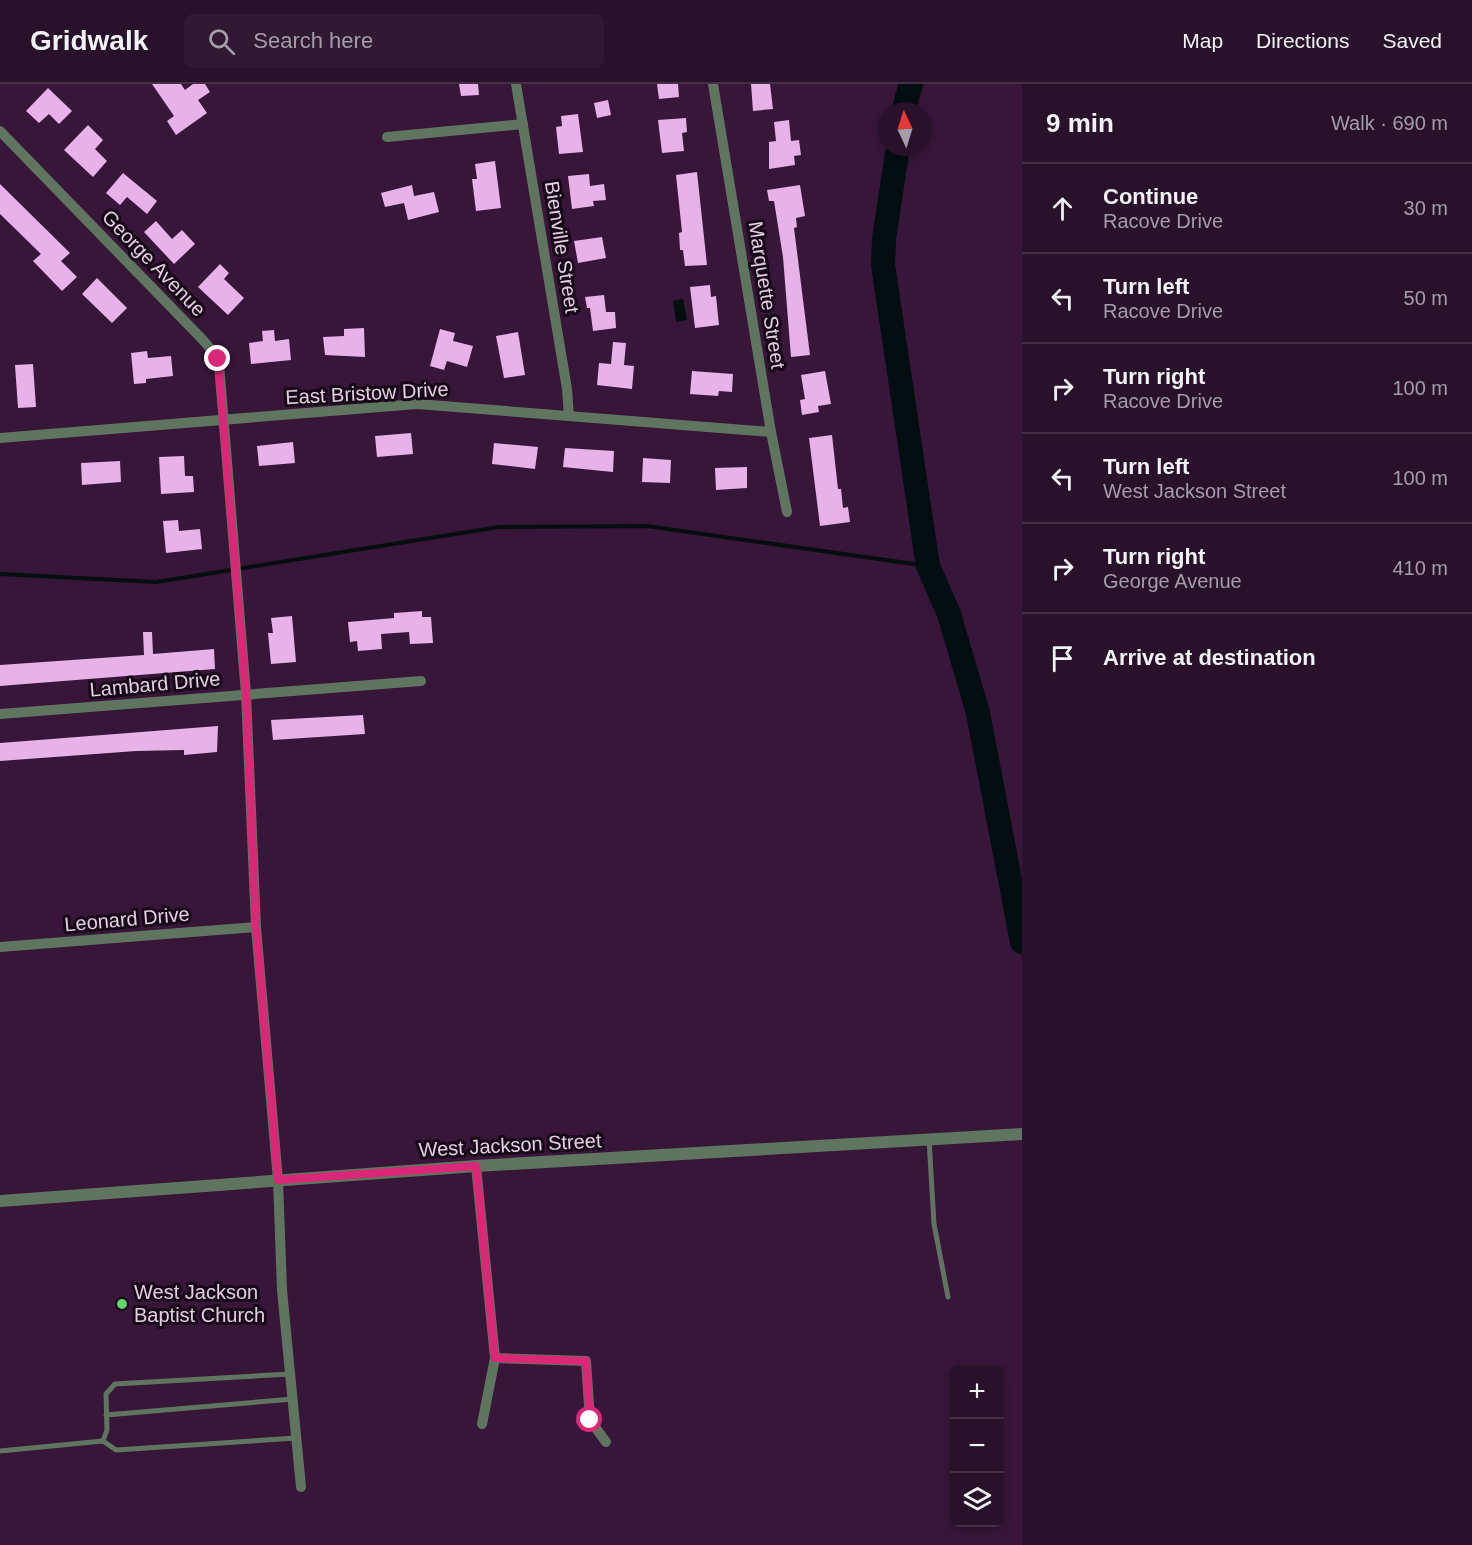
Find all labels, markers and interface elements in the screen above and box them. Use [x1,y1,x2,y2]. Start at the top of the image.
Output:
search box [184,14,604,68]
text: Gridwalk [30,25,148,56]
icon: search [205,25,238,58]
text: Search here [253,28,373,53]
text: Map [1182,29,1223,52]
text: Directions [1256,29,1349,52]
text: Saved [1382,29,1442,52]
north arrow [878,102,932,156]
text: 9 min [1046,108,1114,138]
text: Walk · 690 m [1331,112,1448,134]
street label: Bienville Street [541,179,583,315]
text: Continue [1103,184,1198,209]
icon: ahead [1046,192,1079,225]
text: 30 m [1404,197,1448,219]
street label: George Avenue [98,205,210,321]
text: Racove Drive [1103,210,1223,232]
street label: Marquette Street [744,220,790,371]
text: Turn left [1103,274,1189,299]
icon: left [1046,282,1079,315]
text: 50 m [1404,287,1448,309]
text: Racove Drive [1103,300,1223,322]
route end [204,345,230,371]
text: Turn right [1103,364,1205,389]
icon: right [1046,372,1079,405]
text: 100 m [1392,377,1448,399]
street label: East Bristow Drive [285,378,449,408]
text: Racove Drive [1103,390,1223,412]
text: Turn left [1103,454,1189,479]
icon: left [1046,462,1079,495]
text: 100 m [1392,467,1448,489]
text: West Jackson Street [1103,480,1286,502]
text: Turn right [1103,544,1205,569]
icon: right [1046,552,1079,585]
text: 410 m [1392,557,1448,579]
text: George Avenue [1103,570,1242,592]
icon: arrive [1046,642,1079,675]
text: Arrive at destination [1103,645,1316,670]
street label: Lambard Drive [89,667,221,701]
street label: Leonard Drive [63,903,191,935]
street label: West Jackson Street [418,1129,602,1161]
place label: West Jackson Baptist Church [134,1281,265,1326]
marker: West Jackson Baptist Church [115,1297,129,1311]
map controls [950,1365,1004,1527]
button: + [950,1365,1004,1419]
route start [576,1406,602,1432]
button: − [950,1419,1004,1473]
button: layers [950,1473,1004,1527]

